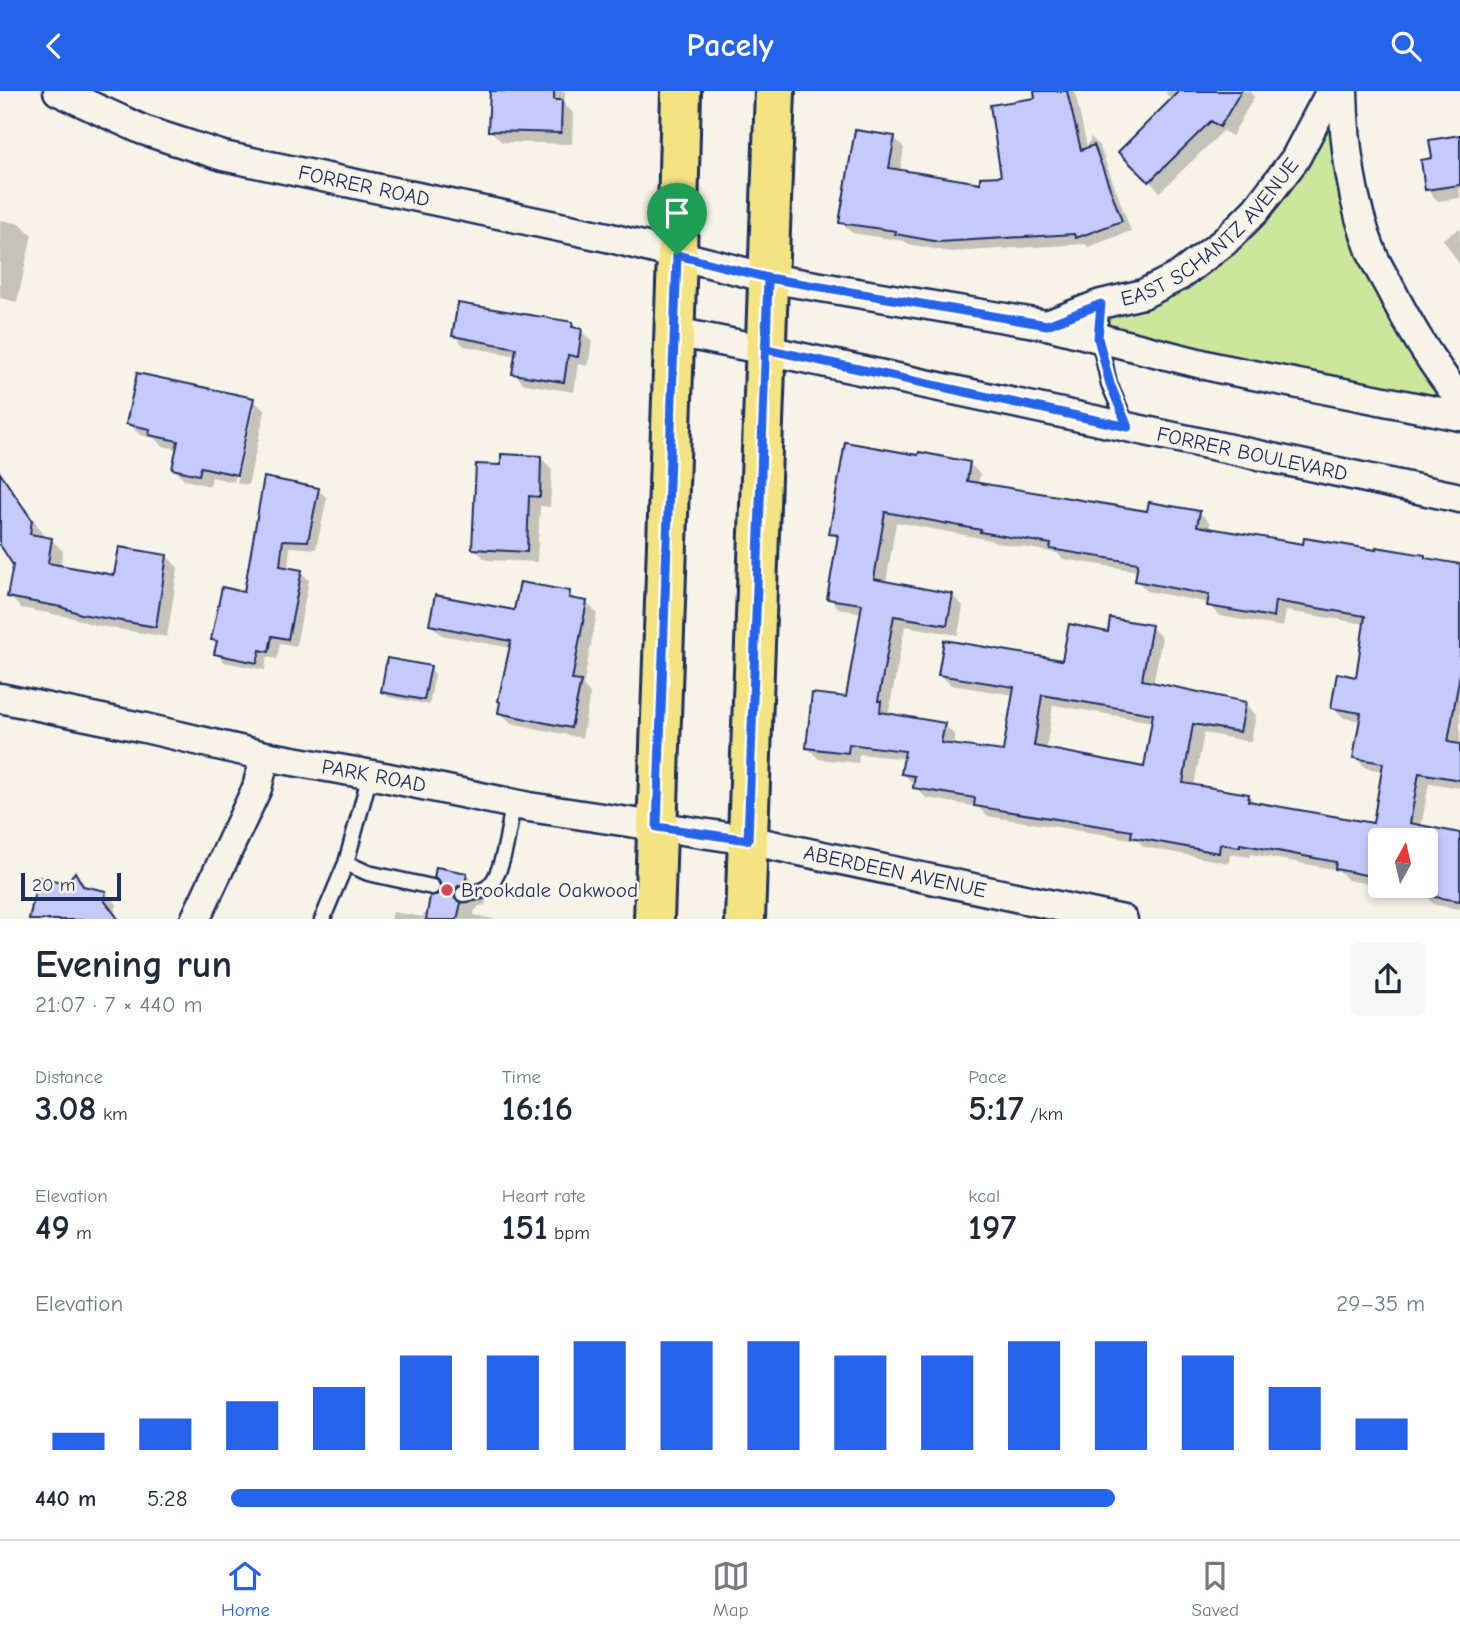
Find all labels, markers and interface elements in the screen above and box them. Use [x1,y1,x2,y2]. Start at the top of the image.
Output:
icon: back [35,27,73,65]
text: Pacely [687,27,773,64]
icon: search [1387,27,1425,65]
street label: EAST SCHANTZ AVENUE [1118,153,1303,311]
street label: FORRER ROAD [296,160,432,211]
pin [647,183,707,255]
icon: arrive [658,194,696,232]
street label: FORRER BOULEVARD [1155,422,1350,486]
street label: PARK ROAD [320,754,428,797]
north arrow [1368,828,1438,898]
map controls [1368,828,1438,898]
street label: ABERDEEN AVENUE [802,840,989,903]
scale bar [21,871,121,902]
text: 20 m [32,874,76,896]
place label: Brookdale Oakwood [461,878,638,902]
marker: Brookdale Oakwood [439,882,455,898]
button: share [1351,942,1425,1016]
text: Evening run [35,943,232,987]
text: 21:07 · 7 × 440 m [35,991,202,1018]
text: Distance [35,1066,103,1088]
text: Time [502,1066,541,1088]
text: Pace [968,1066,1007,1088]
text: 3.08 [35,1088,97,1129]
text: 16:16 [502,1088,573,1129]
text: 5:17 [968,1088,1024,1129]
text: km [97,1103,128,1125]
text: /km [1024,1103,1063,1125]
text: Elevation [35,1185,108,1207]
text: Heart rate [502,1185,585,1207]
text: kcal [968,1185,1000,1207]
text: 49 [35,1207,70,1248]
text: 151 [502,1207,548,1248]
text: 197 [968,1207,1016,1248]
text: m [70,1222,92,1244]
text: bpm [548,1222,590,1244]
text: Elevation [35,1290,123,1317]
text: 29–35 m [1336,1290,1425,1317]
text: 440 m [35,1485,96,1512]
text: 5:28 [147,1485,188,1512]
tab: Home [221,1557,270,1621]
tab: Map [712,1557,750,1621]
tab: Saved [1192,1557,1239,1621]

